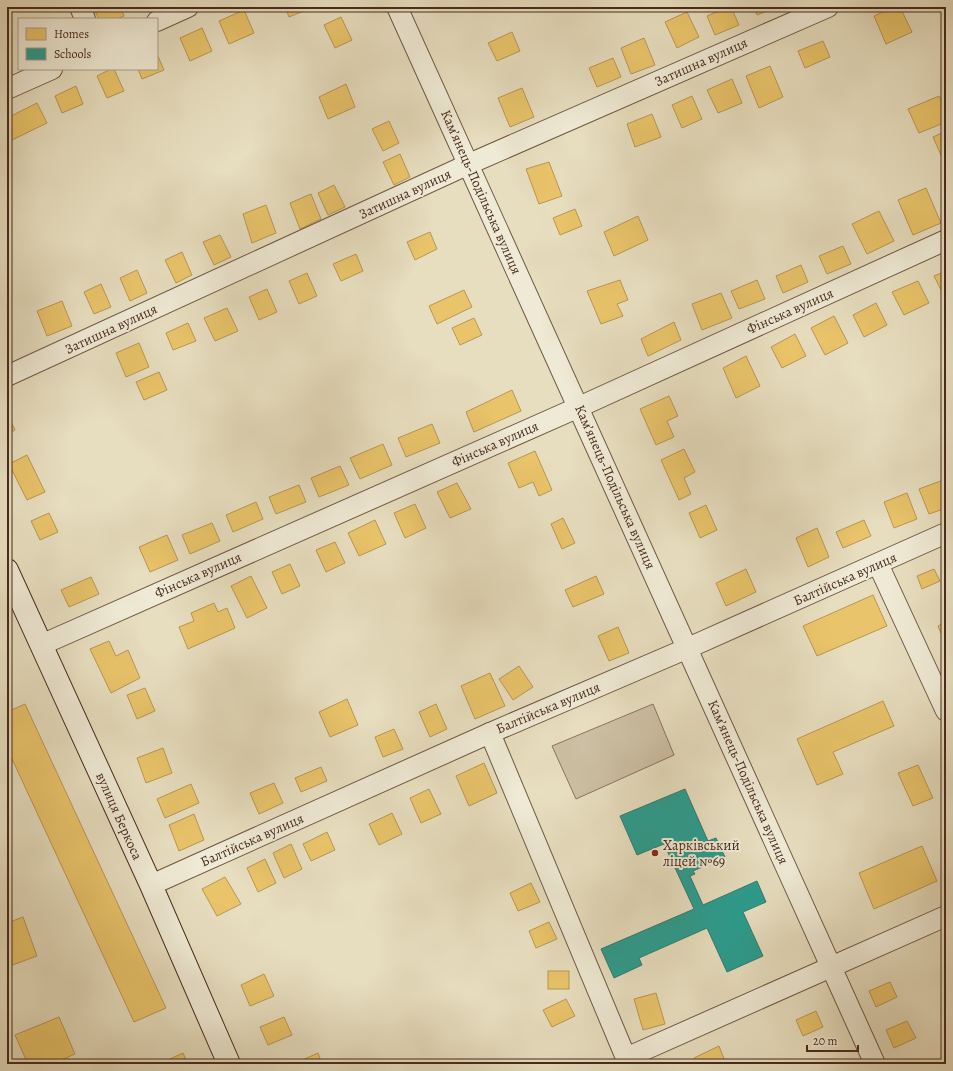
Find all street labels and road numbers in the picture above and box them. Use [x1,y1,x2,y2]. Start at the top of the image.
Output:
street label: Затишна вулиця [652,33,751,91]
street label: Кам’янець-Подільська вулиця [436,107,526,277]
street label: Затишна вулиця [356,164,454,224]
street label: Фінська вулиця [744,283,837,339]
street label: Затишна вулиця [62,299,160,359]
street label: Кам’янець-Подільська вулиця [570,402,660,572]
street label: Фінська вулиця [449,416,542,472]
street label: Фінська вулиця [152,547,245,603]
street label: Балтійська вулиця [790,548,900,610]
street label: Балтійська вулиця [493,677,603,738]
street label: Кам’янець-Подільська вулиця [703,697,793,867]
street label: вулиця Беркоса [91,769,147,863]
street label: Балтійська вулиця [197,809,307,871]

